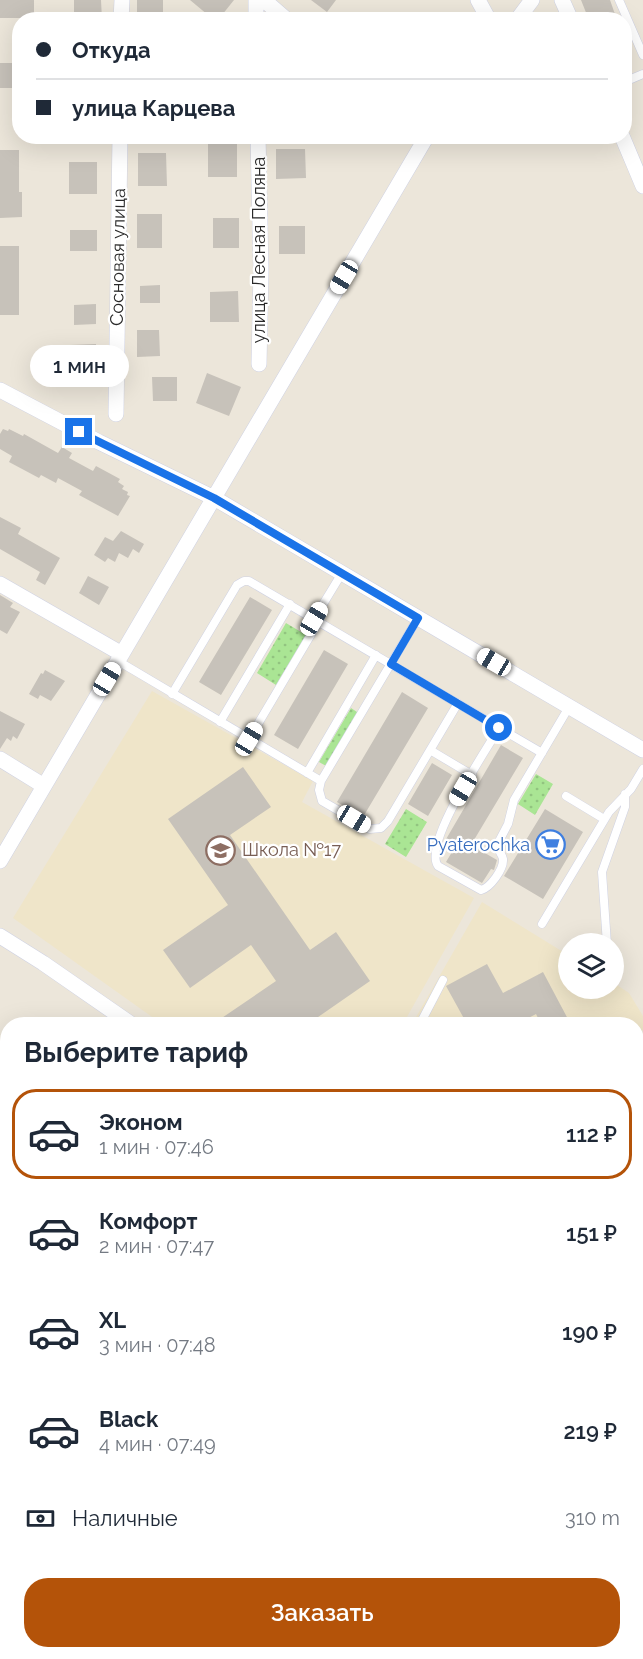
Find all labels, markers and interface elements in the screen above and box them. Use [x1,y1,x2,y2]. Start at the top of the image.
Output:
text: Откуда [72,37,151,63]
text: улица Карцева [72,95,235,121]
street label: улица Лесная Поляна [248,157,269,343]
street label: Сосновая улица [106,188,129,326]
car [327,257,361,297]
callout: 1 мин [29,345,128,387]
text: 1 мин [53,354,106,378]
route end [65,418,92,445]
car [297,599,331,639]
car [474,645,514,679]
car [90,659,124,699]
route start [485,714,512,741]
car [232,719,266,759]
car [446,769,480,809]
car [334,802,374,836]
supermarket icon: Pyaterochka [535,829,567,861]
school or university icon: Школа №17 [205,834,237,866]
place label: Pyaterochka [427,834,530,855]
place label: Школа №17 [242,839,341,860]
map controls [558,933,624,999]
button: layers [558,933,624,999]
text: Выберите тариф [24,1037,248,1068]
icon: car [27,1107,81,1161]
text: Эконом [99,1109,183,1135]
text: 112 ₽ [566,1121,617,1147]
text: 1 мин · 07:46 [99,1135,214,1159]
icon: car [27,1206,81,1260]
text: Комфорт [99,1208,197,1234]
text: 151 ₽ [566,1220,617,1246]
text: 2 мин · 07:47 [99,1234,214,1258]
icon: car [27,1305,81,1359]
text: XL [99,1307,126,1333]
text: 190 ₽ [562,1319,617,1345]
text: 3 мин · 07:48 [99,1333,216,1357]
icon: car [27,1404,81,1458]
text: Black [99,1406,158,1432]
text: 219 ₽ [563,1418,617,1444]
text: 4 мин · 07:49 [99,1432,216,1456]
icon: cash [24,1502,57,1535]
text: Наличные [72,1505,178,1531]
text: 310 m [565,1506,620,1530]
button: Заказать [24,1578,620,1647]

